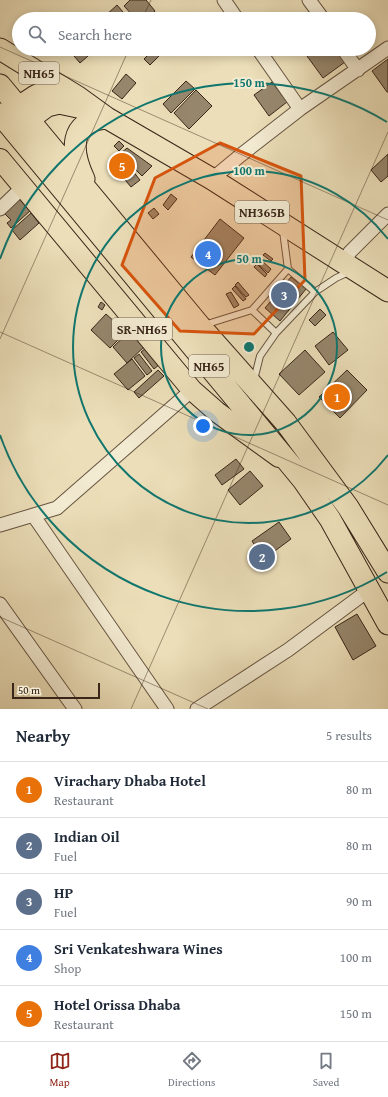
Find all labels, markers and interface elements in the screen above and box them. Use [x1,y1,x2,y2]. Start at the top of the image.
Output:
search box [12,12,376,56]
icon: search [26,23,48,45]
text: Search here [58,24,132,45]
road number: NH65 [19,62,59,84]
text: 150 m [233,74,266,91]
pin: 5 [109,151,135,181]
text: 100 m [233,162,266,179]
road number: NH365B [235,201,289,223]
pin: 4 [195,239,221,269]
text: 50 m [236,250,262,267]
pin: 3 [271,280,297,310]
road number: SR-NH65 [112,318,172,340]
centre of rings [242,340,256,354]
road number: NH65 [189,355,229,377]
pin: 1 [324,382,350,412]
your location [193,416,213,436]
pin: 2 [249,542,275,572]
scale bar [12,681,100,700]
text: 50 m [18,682,40,698]
text: Nearby [16,723,70,748]
text: 5 results [326,726,372,745]
text: Virachary Dhaba Hotel [54,770,206,791]
text: 1 [26,780,32,799]
text: 80 m [346,780,372,799]
text: Restaurant [54,791,114,810]
text: Indian Oil [54,826,120,847]
text: 2 [26,836,32,855]
text: 80 m [346,836,372,855]
text: Fuel [54,847,77,866]
text: HP [54,882,73,903]
text: 3 [26,892,32,911]
text: 90 m [346,892,372,911]
text: Fuel [54,903,77,922]
text: Sri Venkateshwara Wines [54,938,223,959]
text: 4 [26,948,32,967]
text: 100 m [340,948,372,967]
text: Shop [54,959,81,978]
text: Hotel Orissa Dhaba [54,994,180,1015]
text: 5 [26,1004,32,1023]
text: 150 m [340,1004,372,1023]
text: Restaurant [54,1015,114,1034]
tab: Map [49,1050,71,1090]
tab: Directions [168,1050,215,1090]
tab: Saved [313,1050,339,1090]

